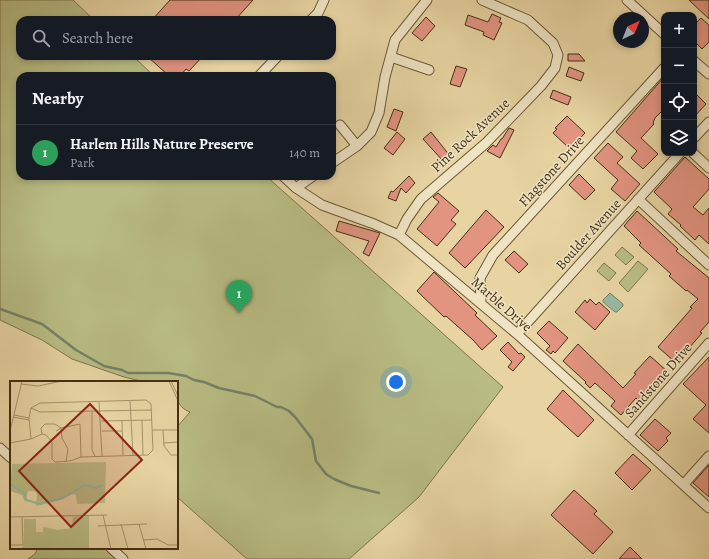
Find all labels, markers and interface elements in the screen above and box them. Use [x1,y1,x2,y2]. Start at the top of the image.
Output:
north arrow [613,12,649,48]
map controls [661,12,697,156]
button: + [661,12,697,48]
search box [16,16,336,60]
icon: search [30,27,52,49]
text: Search here [62,28,133,48]
button: − [661,48,697,84]
button: locate [661,84,697,120]
text: Nearby [32,87,83,110]
street label: Pine Rock Avenue [427,94,514,177]
button: layers [661,120,697,156]
street label: Flagstone Drive [514,132,588,211]
text: Harlem Hills Nature Preserve [70,134,254,154]
text: 1 [43,144,47,161]
text: 140 m [289,144,320,161]
text: Park [70,154,94,171]
street label: Boulder Avenue [551,195,625,274]
street label: Marble Drive [467,273,536,336]
pin: 1 [226,280,252,313]
street label: Sandstone Drive [620,339,696,422]
your location [386,372,406,392]
inset map [10,381,178,549]

